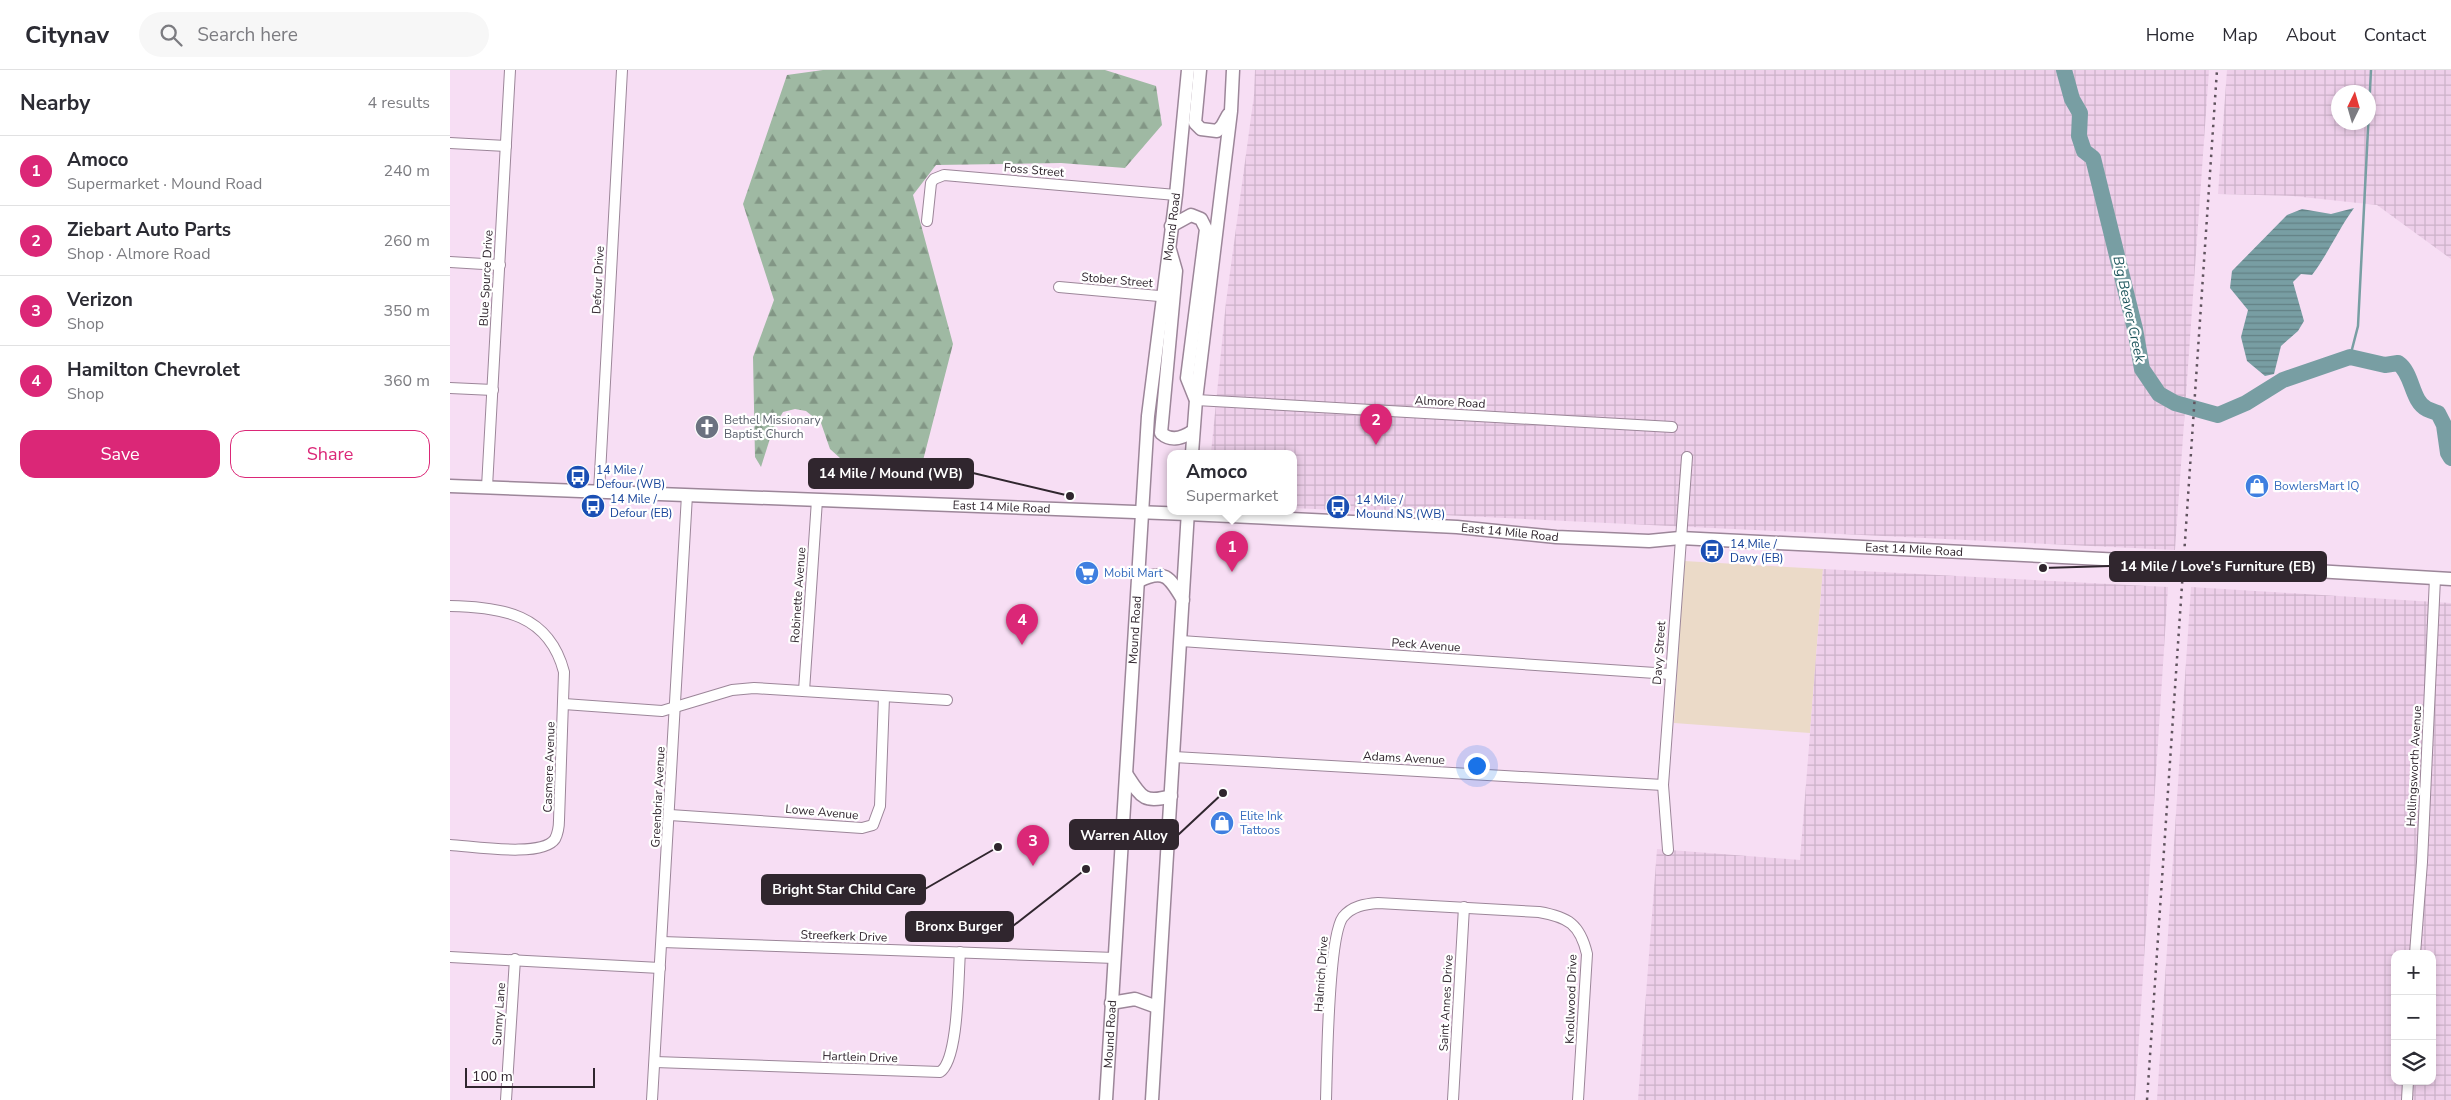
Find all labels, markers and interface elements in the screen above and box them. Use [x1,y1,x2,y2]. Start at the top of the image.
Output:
search box [139,12,489,57]
text: Citynav [25,19,109,51]
icon: search [157,21,185,49]
text: Search here [197,22,298,48]
text: Home [2146,23,2194,47]
text: Map [2222,23,2258,47]
text: About [2286,23,2336,47]
text: Contact [2364,23,2426,47]
north arrow [2331,85,2376,130]
text: Nearby [20,89,90,117]
text: 4 results [368,92,430,114]
text: Amoco [67,147,128,173]
street label: Foss Street [1003,159,1066,181]
text: 1 [31,160,41,182]
text: 240 m [383,160,430,182]
text: Supermarket · Mound Road [67,173,262,195]
street label: Mound Road [1160,192,1184,262]
text: Ziebart Auto Parts [67,217,231,243]
street label: Blue Spurce Drive [475,229,497,327]
text: 2 [31,230,41,252]
text: 260 m [383,230,430,252]
text: Shop · Almore Road [67,243,211,265]
street label: Defour Drive [588,245,608,315]
water label: Big Beaver Creek [2108,254,2150,365]
street label: Stober Street [1081,269,1154,291]
text: Verizon [67,287,133,313]
text: 3 [31,300,41,322]
text: 350 m [383,300,430,322]
text: Shop [67,313,104,335]
text: Hamilton Chevrolet [67,357,240,383]
text: 4 [31,370,41,392]
text: 360 m [383,370,430,392]
text: Shop [67,383,104,405]
street label: Almore Road [1414,392,1486,412]
pin: 2 [1360,404,1392,445]
place label: Bethel Missionary Baptist Church [724,412,821,442]
church icon: Bethel Missionary Baptist Church [694,414,720,440]
button: Save [20,430,220,478]
button: Share [230,430,430,478]
popup [1167,450,1297,515]
callout: 14 Mile / Mound (WB) [809,459,973,488]
text: Amoco [1186,459,1247,485]
place label: 14 Mile / Defour (WB) [596,462,665,492]
bus stop icon: 14 Mile / Defour (WB) [565,464,591,490]
text: 14 Mile / Mound (WB) [819,464,963,483]
shop icon: BowlersMart IQ [2244,473,2270,499]
place label: BowlersMart IQ [2274,478,2359,494]
text: Supermarket [1186,485,1278,507]
place label: 14 Mile / Defour (EB) [610,491,673,521]
place label: 14 Mile / Mound NS (WB) [1356,492,1445,522]
bus stop icon: 14 Mile / Defour (EB) [580,493,606,519]
bus stop icon: 14 Mile / Mound NS (WB) [1325,494,1351,520]
street label: East 14 Mile Road [952,497,1051,517]
street label: East 14 Mile Road [1460,519,1559,545]
pin: 1 [1216,531,1248,572]
place label: 14 Mile / Davy (EB) [1730,536,1784,566]
bus stop icon: 14 Mile / Davy (EB) [1699,538,1725,564]
street label: East 14 Mile Road [1865,539,1963,560]
street label: Robinette Avenue [787,547,809,643]
callout: 14 Mile / Love's Furniture (EB) [2110,552,2326,581]
text: 14 Mile / Love's Furniture (EB) [2120,557,2316,576]
supermarket icon: Mobil Mart [1074,560,1100,586]
place label: Mobil Mart [1104,565,1164,581]
street label: Mound Road [1125,595,1145,665]
pin: 4 [1006,604,1038,645]
street label: Davy Street [1649,620,1669,685]
street label: Peck Avenue [1391,635,1461,655]
street label: Hollingsworth Avenue [2403,705,2425,827]
street label: Casmere Avenue [539,721,559,813]
street label: Greenbriar Avenue [647,746,669,848]
street label: Adams Avenue [1363,748,1445,768]
your location [1464,753,1490,779]
street label: Lowe Avenue [785,801,859,823]
place label: Elite Ink Tattoos [1240,808,1284,838]
shop icon: Elite Ink Tattoos [1209,810,1235,836]
callout: Warren Alloy [1070,820,1178,849]
pin: 3 [1017,825,1049,866]
text: Warren Alloy [1080,826,1168,845]
callout: Bright Star Child Care [762,875,925,904]
text: Bright Star Child Care [772,880,916,899]
callout: Bronx Burger [906,912,1013,941]
text: Bronx Burger [915,917,1003,936]
street label: Streefkerk Drive [800,926,888,946]
street label: Halmich Drive [1310,936,1332,1012]
map controls [2391,950,2436,1085]
button: + [2391,950,2436,995]
street label: Saint Annes Drive [1435,954,1457,1052]
street label: Knollwood Drive [1561,954,1581,1044]
street label: Sunny Lane [489,982,509,1046]
button: − [2391,995,2436,1040]
street label: Mound Road [1100,999,1120,1069]
button: layers [2391,1040,2436,1085]
street label: Hartlein Drive [822,1048,898,1066]
scale bar [465,1065,595,1088]
text: 100 m [472,1067,513,1086]

